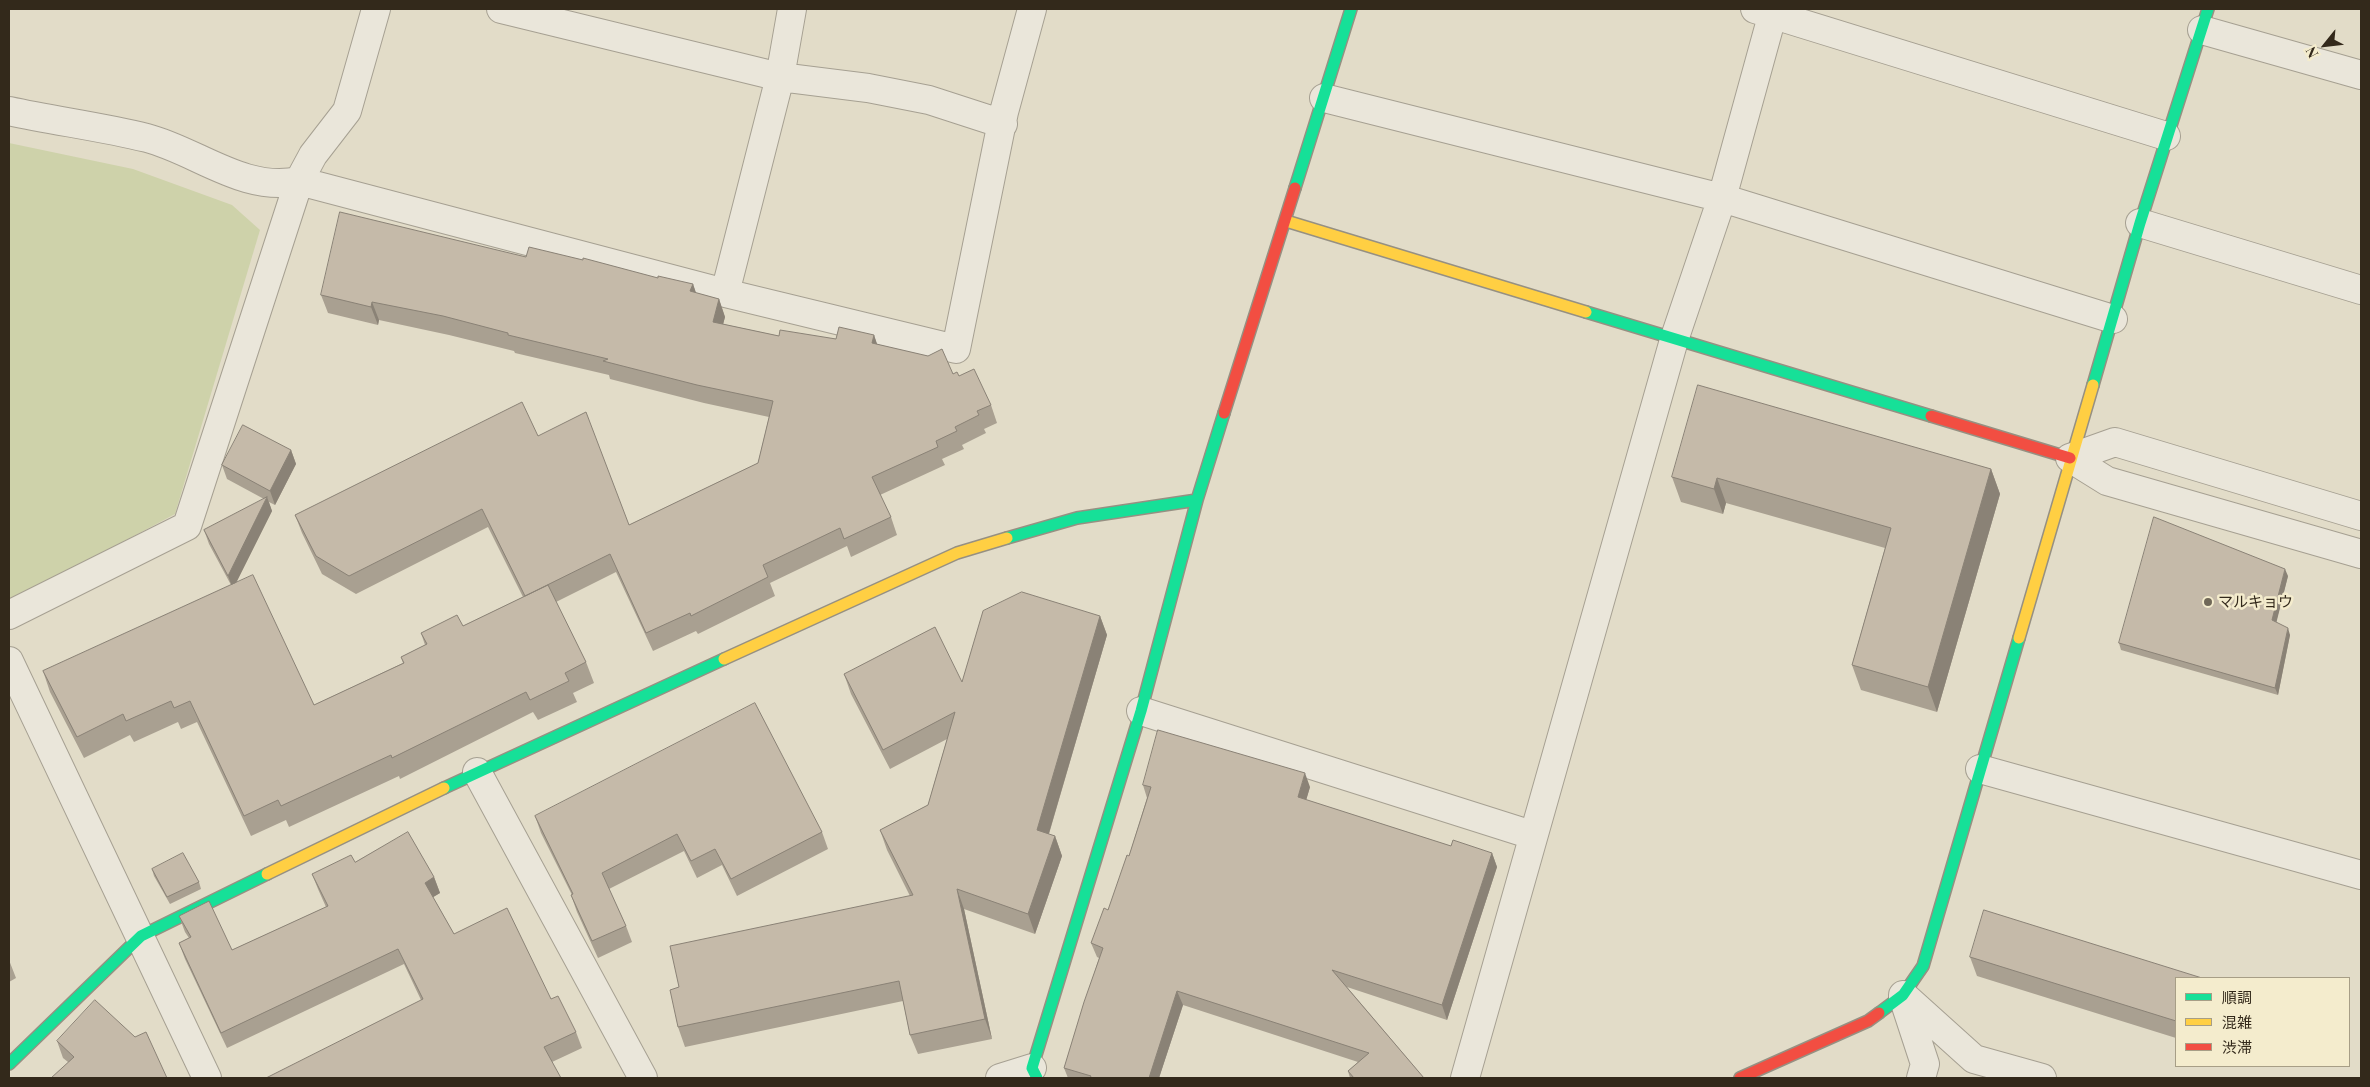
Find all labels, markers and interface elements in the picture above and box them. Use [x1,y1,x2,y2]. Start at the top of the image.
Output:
north arrow [2300,20,2350,70]
text: N [2301,43,2322,62]
place label: マルキョウ [2218,593,2293,611]
marker: マルキョウ [2202,596,2214,608]
legend [2175,977,2350,1067]
text: 順調 [2222,987,2252,1007]
text: 混雑 [2222,1012,2252,1032]
text: 渋滞 [2222,1037,2252,1057]

